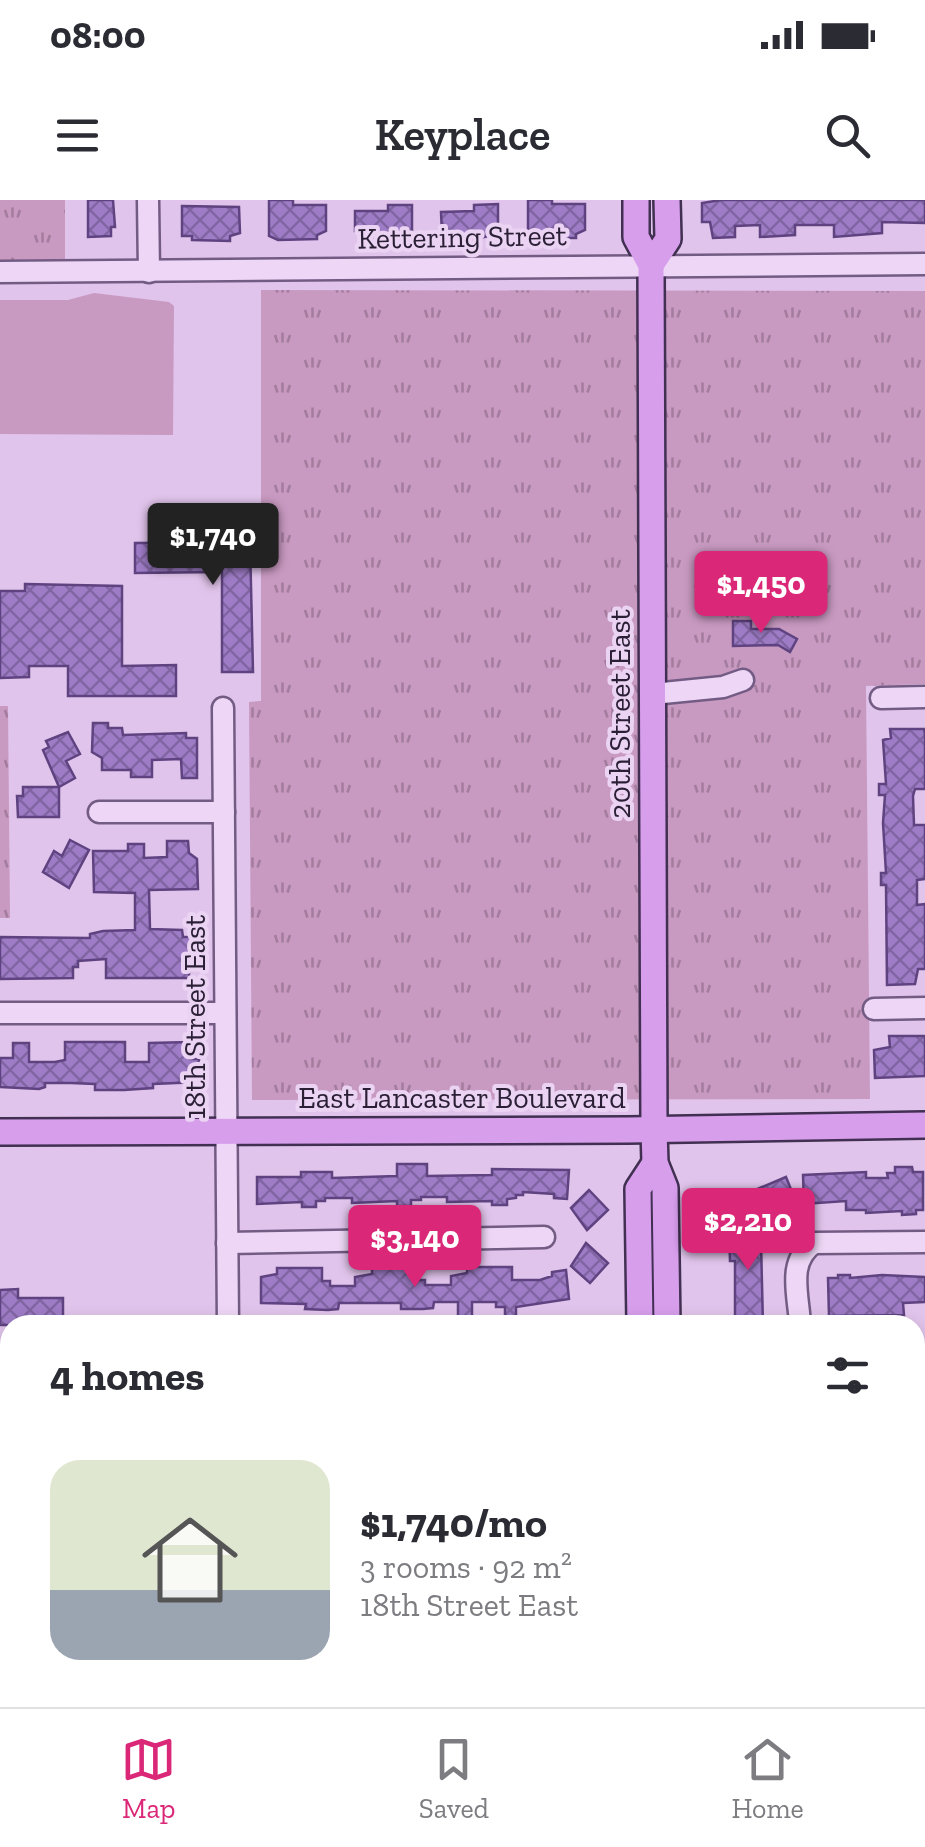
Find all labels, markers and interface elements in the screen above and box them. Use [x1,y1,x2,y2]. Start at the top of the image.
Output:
text: 08:00 [50,12,146,58]
icon: menu [50,108,105,163]
text: Keyplace [374,108,551,162]
icon: search [820,108,875,163]
street label: Kettering Street [357,217,567,257]
pin: $1,740 [132,503,294,588]
text: $1,740 [170,516,256,554]
pin: $1,450 [680,551,842,636]
text: $1,450 [716,564,806,602]
street label: 20th Street East [602,609,638,819]
street label: 18th Street East [177,915,213,1119]
street label: East Lancaster Boulevard [298,1080,626,1116]
pin: $2,210 [667,1188,829,1273]
text: $2,210 [704,1201,792,1239]
pin: $3,140 [334,1205,496,1290]
text: $3,140 [370,1218,460,1256]
icon: filters [820,1348,875,1403]
text: 4 homes [50,1350,205,1401]
text: $1,740/mo [360,1497,547,1548]
icon: home [130,1500,250,1620]
text: 3 rooms · 92 m² [360,1548,572,1586]
text: 18th Street East [360,1586,578,1624]
tab: Map [121,1732,176,1825]
tab: Saved [419,1732,489,1825]
tab: Home [732,1732,804,1825]

